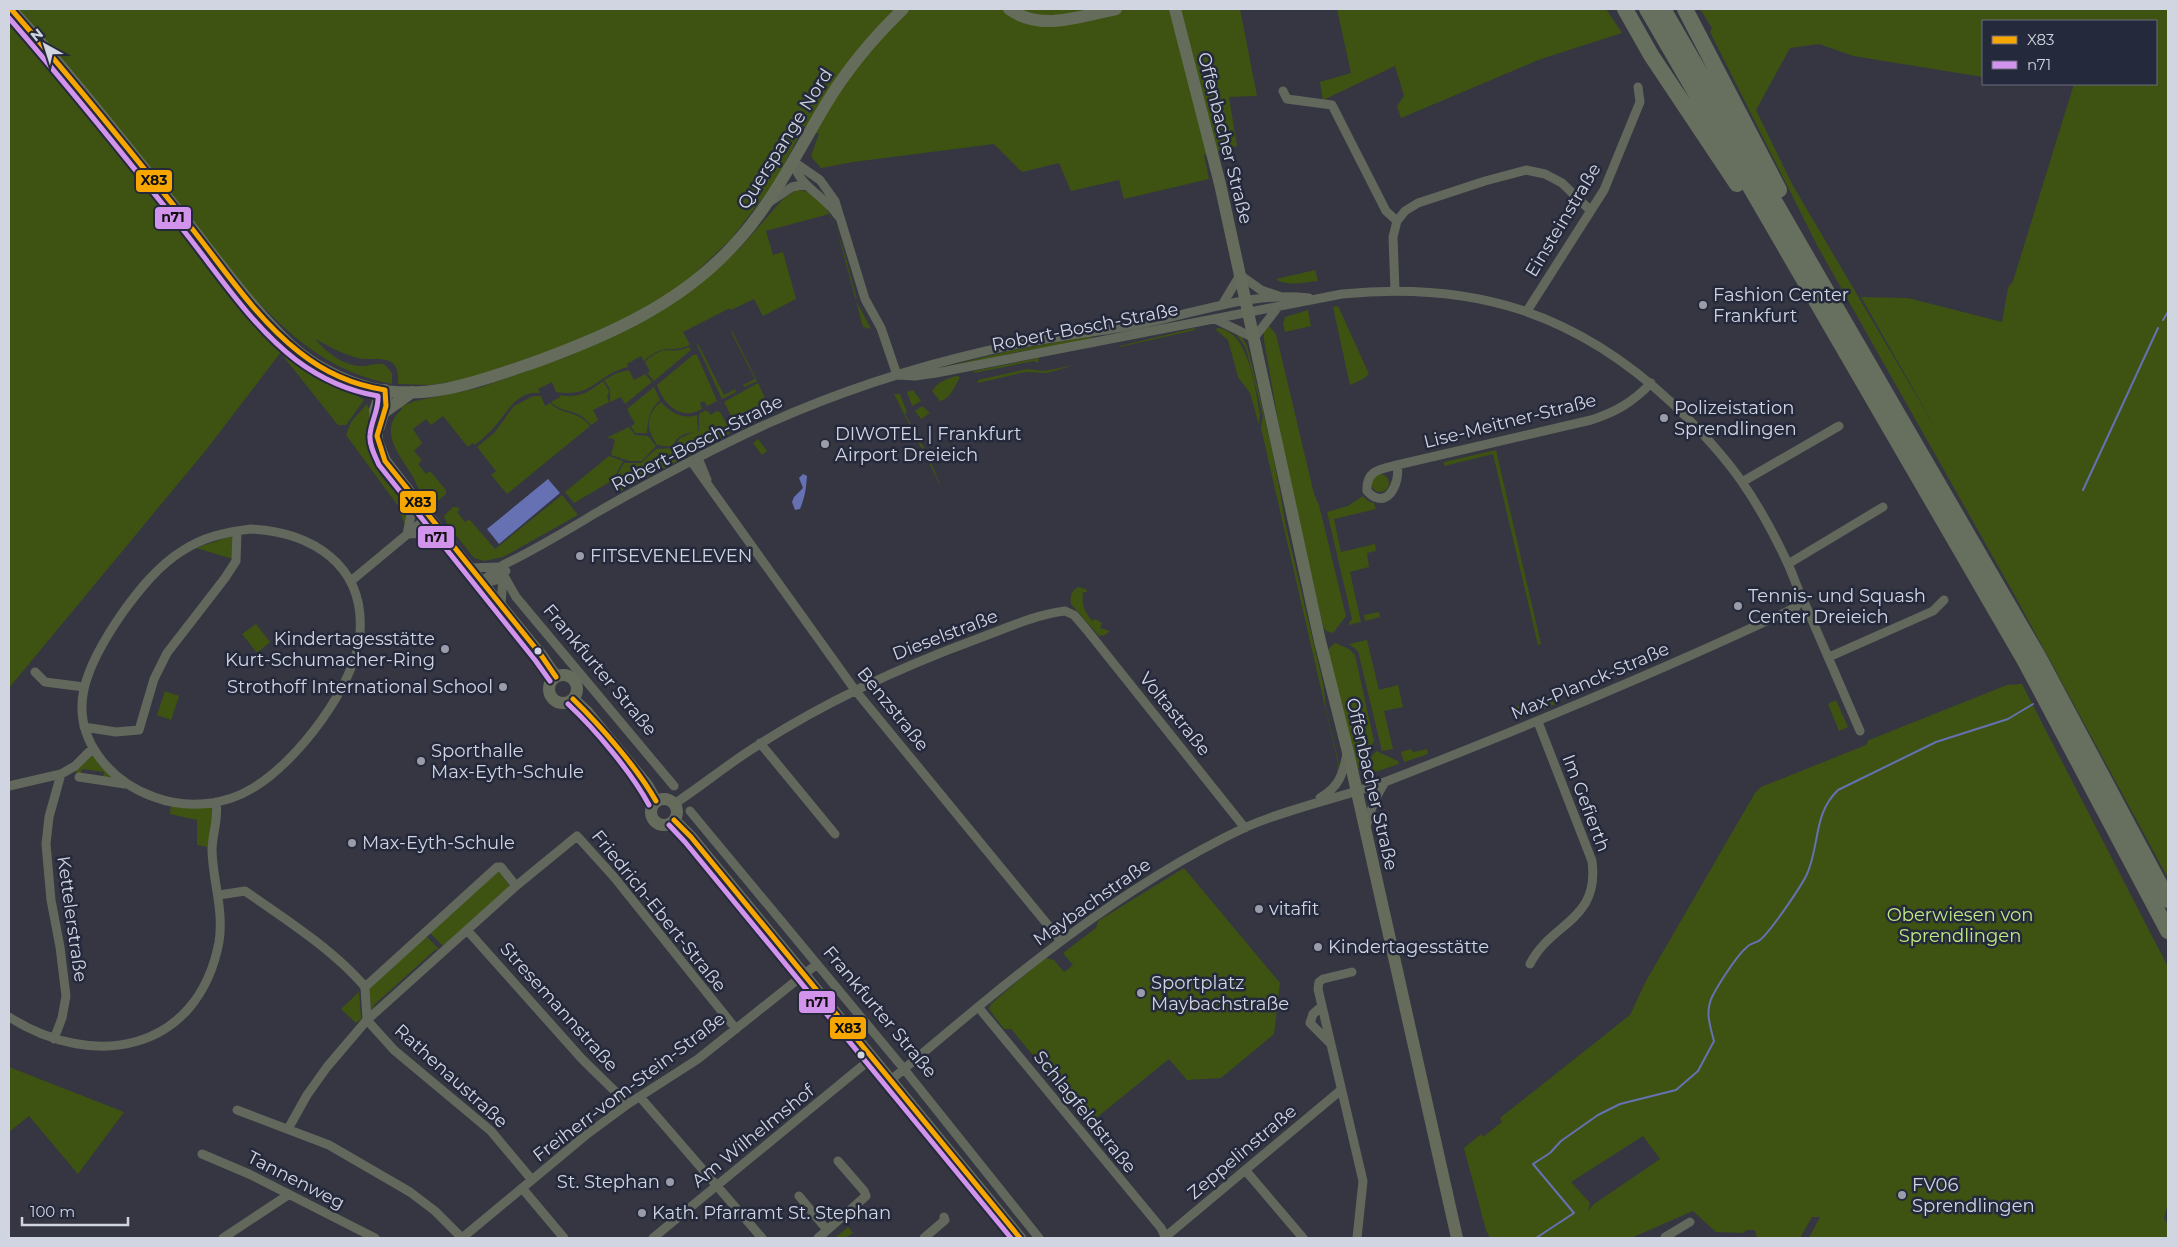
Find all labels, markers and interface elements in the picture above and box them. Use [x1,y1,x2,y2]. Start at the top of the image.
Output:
north arrow [20,20,70,70]
legend [1982,20,2157,85]
text: N [27,24,47,45]
text: X83 [2027,30,2055,49]
street label: Offenbacher Straße [1193,50,1257,226]
text: n71 [2027,55,2051,74]
street label: Querspange Nord [733,64,837,214]
street label: Einsteinstraße [1520,159,1606,281]
line badge: X83 [135,169,173,193]
text: X83 [140,171,168,189]
line badge: n71 [154,206,192,230]
text: n71 [161,208,185,226]
place label: Fashion Center Frankfurt [1713,284,1849,327]
street label: Robert-Bosch-Straße [990,298,1180,356]
marker: Fashion Center Frankfurt [1697,299,1709,311]
street label: Lise-Meitner-Straße [1421,389,1599,453]
street label: Robert-Bosch-Straße [608,390,787,496]
place label: Polizeistation Sprendlingen [1674,397,1797,440]
marker: Polizeistation Sprendlingen [1658,412,1670,424]
place label: DIWOTEL | Frankfurt Airport Dreieich [835,423,1022,466]
marker: DIWOTEL | Frankfurt Airport Dreieich [819,438,831,450]
line badge: X83 [399,490,437,514]
text: X83 [404,493,432,511]
line badge: n71 [417,525,455,549]
text: n71 [424,528,448,546]
place label: FITSEVENELEVEN [590,545,752,567]
marker: FITSEVENELEVEN [574,550,586,562]
place label: Tennis- und Squash Center Dreieich [1748,585,1926,628]
street label: Frankfurter Straße [539,600,662,740]
marker: Tennis- und Squash Center Dreieich [1732,600,1744,612]
street label: Dieselstraße [889,605,1001,665]
place label: Kindertagesstätte Kurt-Schumacher-Ring [225,628,435,671]
street label: Max-Planck-Straße [1508,638,1673,724]
marker: Kindertagesstätte Kurt-Schumacher-Ring [439,643,451,655]
unlabelled marker [533,646,543,656]
street label: Benzstraße [852,662,934,756]
street label: Voltastraße [1135,668,1215,760]
place label: Strothoff International School [227,676,493,698]
marker: Strothoff International School [497,681,509,693]
street label: Offenbacher Straße [1341,696,1403,873]
place label: Sporthalle Max-Eyth-Schule [431,740,584,783]
street label: Im Gefierth [1557,751,1615,855]
marker: Sporthalle Max-Eyth-Schule [415,755,427,767]
street label: Friedrich-Ebert-Straße [587,826,731,996]
place label: Max-Eyth-Schule [362,832,515,854]
marker: Max-Eyth-Schule [346,837,358,849]
street label: Maybachstraße [1029,853,1155,951]
street label: Kettelerstraße [52,855,92,984]
place label: vitafit [1269,898,1319,920]
marker: vitafit [1253,903,1265,915]
park label: Oberwiesen von Sprendlingen [1887,904,2033,947]
place label: Kindertagesstätte [1328,936,1489,958]
street label: Stresemannstraße [495,938,623,1076]
marker: Kindertagesstätte [1312,941,1324,953]
street label: Frankfurter Straße [819,942,942,1082]
place label: Sportplatz Maybachstraße [1151,972,1289,1015]
marker: Sportplatz Maybachstraße [1135,987,1147,999]
line badge: n71 [798,990,836,1014]
text: n71 [805,993,829,1011]
street label: Freiherr-vom-Stein-Straße [529,1007,730,1166]
line badge: X83 [829,1016,867,1040]
street label: Rathenaustraße [390,1019,512,1133]
text: X83 [834,1019,862,1037]
street label: Schlagfeldstraße [1029,1046,1141,1178]
unlabelled marker [856,1050,866,1060]
street label: Am Wilhelmshof [687,1079,819,1192]
street label: Zeppelinstraße [1183,1100,1301,1204]
street label: Tannenweg [244,1146,348,1214]
place label: St. Stephan [557,1171,660,1193]
place label: FV06 Sprendlingen [1912,1174,2035,1217]
marker: St. Stephan [664,1176,676,1188]
marker: FV06 Sprendlingen [1896,1189,1908,1201]
scale bar [22,1194,129,1226]
text: 100 m [30,1202,75,1221]
place label: Kath. Pfarramt St. Stephan [652,1202,891,1224]
marker: Kath. Pfarramt St. Stephan [636,1207,648,1219]

